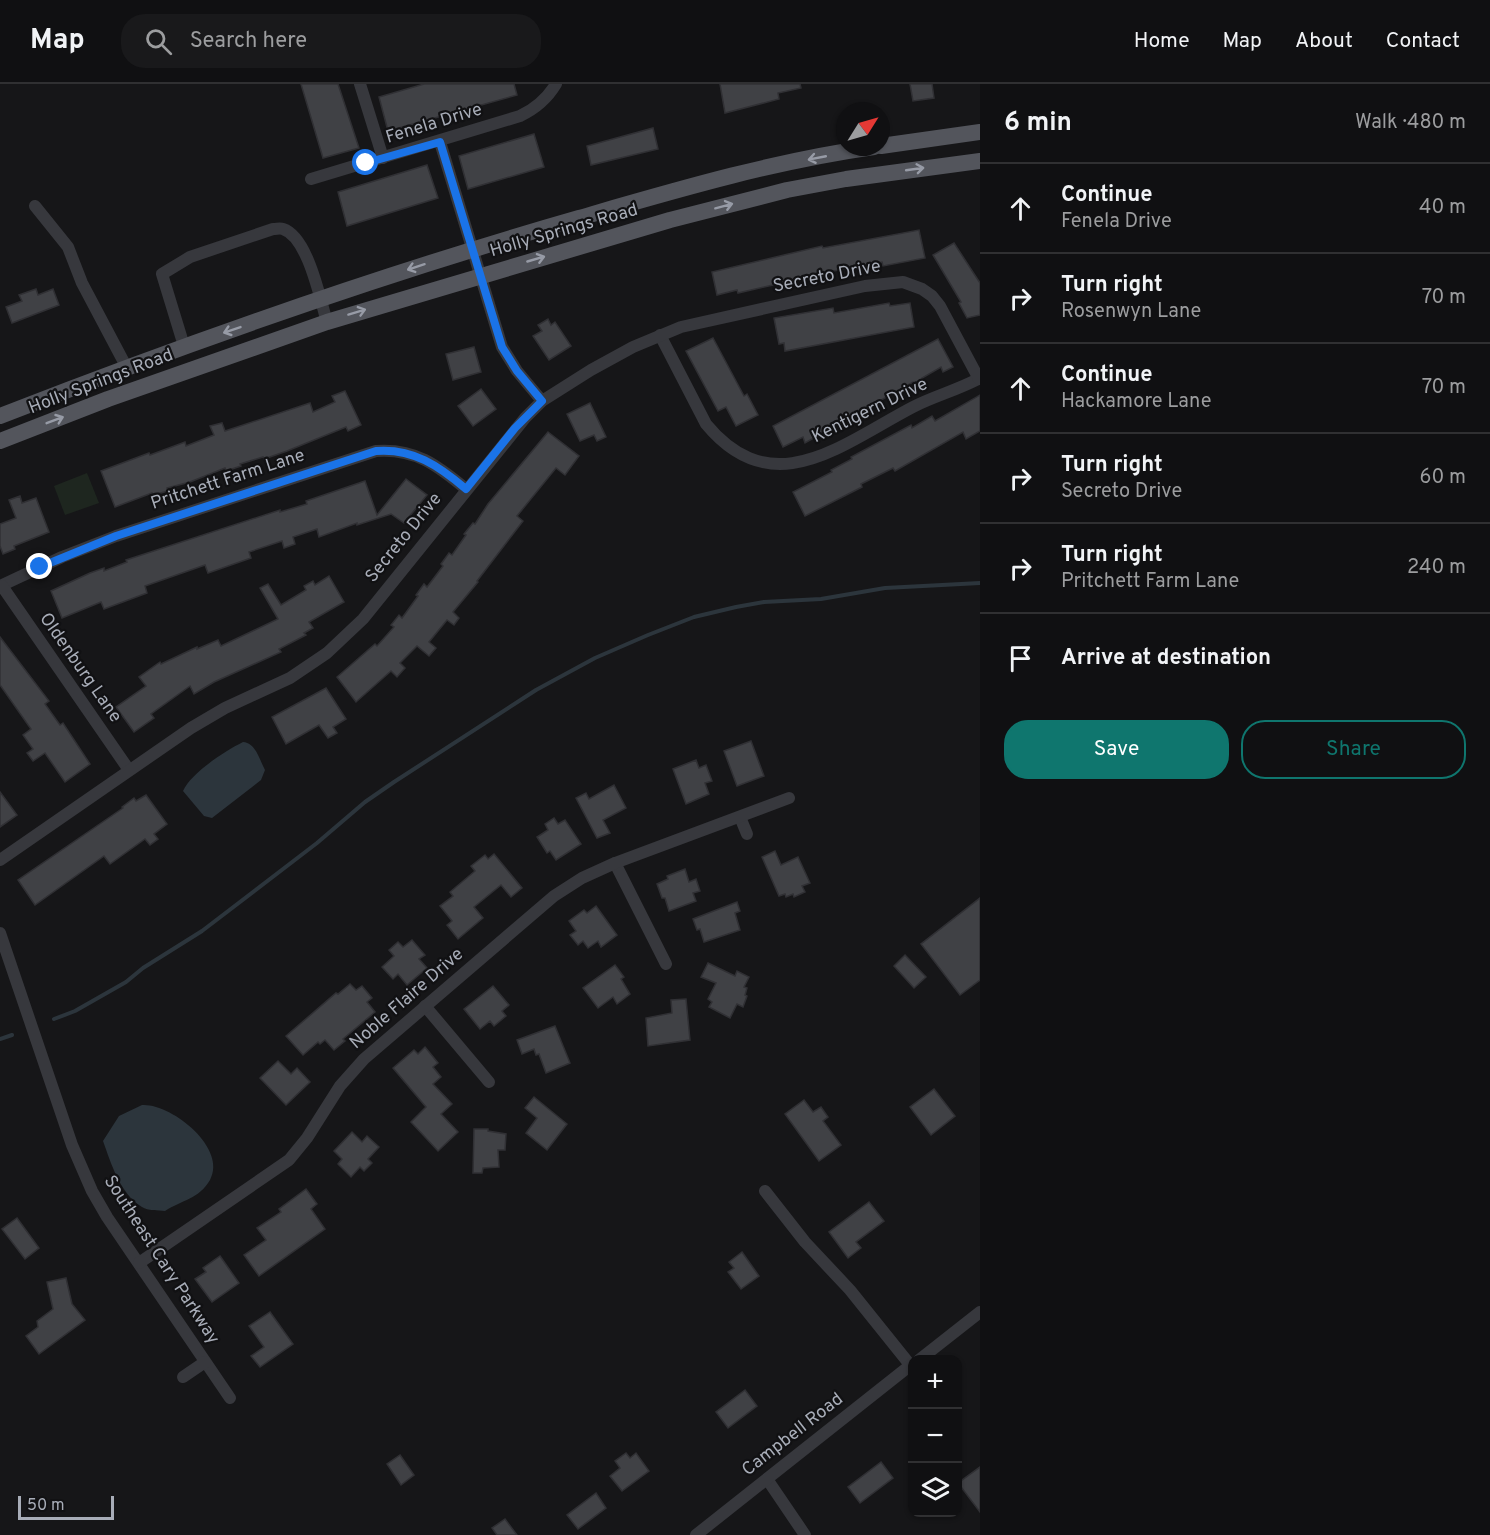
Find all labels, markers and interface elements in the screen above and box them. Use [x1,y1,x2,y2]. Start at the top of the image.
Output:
search box [121,14,541,68]
text: Map [30,23,85,59]
icon: search [142,25,175,58]
text: Search here [190,28,307,55]
text: Home [1134,28,1190,55]
text: Map [1223,28,1262,55]
text: About [1295,28,1353,55]
text: Contact [1386,28,1460,55]
street label: Fenela Drive [383,98,485,150]
north arrow [836,102,890,156]
text: 6 min [1004,107,1072,140]
text: Walk · 480 m [1355,110,1466,136]
route start [352,149,378,175]
one-way arrow [807,153,827,164]
one-way arrow [905,164,925,175]
text: Continue [1061,182,1152,209]
icon: ahead [1004,192,1037,225]
text: 40 m [1419,195,1466,221]
street label: Holly Springs Road [487,199,641,263]
one-way arrow [714,200,733,212]
text: Fenela Drive [1061,209,1172,235]
one-way arrow [526,253,545,264]
street label: Secreto Drive [771,255,883,299]
one-way arrow [407,263,426,274]
text: Turn right [1061,272,1163,299]
icon: right [1004,282,1037,315]
text: 70 m [1422,285,1466,311]
text: Rosenwyn Lane [1061,299,1201,325]
one-way arrow [347,306,366,317]
one-way arrow [223,325,241,336]
street label: Holly Springs Road [25,344,177,420]
text: Continue [1061,362,1152,389]
icon: ahead [1004,372,1037,405]
street label: Kentigern Drive [808,373,932,449]
text: 70 m [1422,375,1466,401]
text: Hackamore Lane [1061,389,1211,415]
one-way arrow [45,414,63,425]
street label: Pritchett Farm Lane [148,444,308,516]
text: Turn right [1061,452,1163,479]
icon: right [1004,462,1037,495]
text: 60 m [1420,465,1466,491]
text: Secreto Drive [1061,479,1182,505]
street label: Secreto Drive [361,488,447,588]
text: Turn right [1061,542,1163,569]
icon: right [1004,552,1037,585]
route end [26,553,52,579]
text: 240 m [1407,555,1466,581]
text: Pritchett Farm Lane [1061,569,1239,595]
street label: Oldenburg Lane [34,609,126,727]
icon: arrive [1004,642,1037,675]
text: Arrive at destination [1061,645,1271,672]
button: Save [1004,720,1229,779]
button: Share [1241,720,1466,779]
street label: Noble Flaire Drive [345,943,469,1055]
street label: Southeast Cary Parkway [98,1171,224,1349]
map controls [908,1355,962,1517]
button: + [908,1355,962,1409]
street label: Campbell Road [738,1388,848,1482]
button: − [908,1409,962,1463]
button: layers [908,1463,962,1517]
scale bar [18,1493,114,1520]
text: 50 m [27,1496,65,1516]

